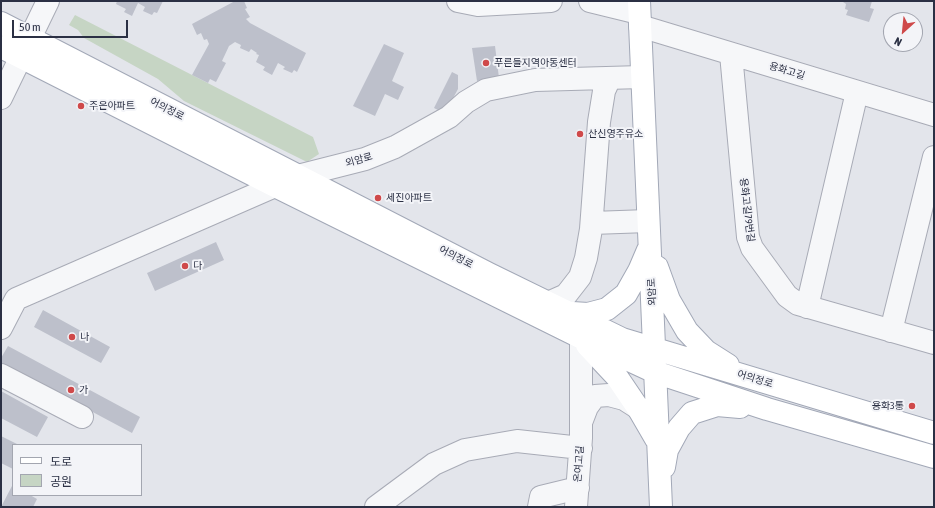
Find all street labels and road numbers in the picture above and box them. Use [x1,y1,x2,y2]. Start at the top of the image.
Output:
street label: 용화고길 [768,60,806,82]
street label: 어의정로 [148,95,186,123]
street label: 외암로 [344,150,374,170]
street label: 용화고길79번길 [737,177,757,243]
street label: 어의정로 [437,243,475,271]
street label: 외암로 [645,278,659,306]
street label: 어의정로 [736,368,774,390]
street label: 온여고길 [572,445,586,483]

